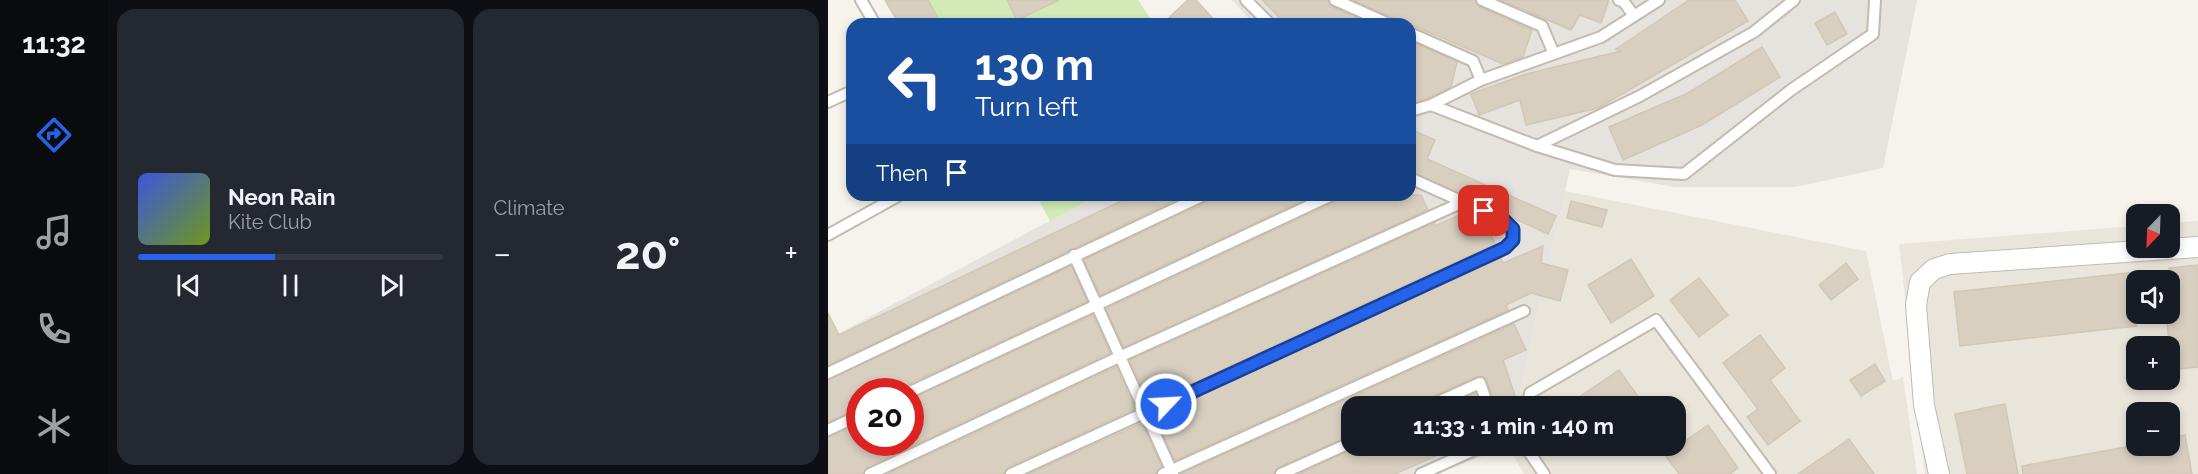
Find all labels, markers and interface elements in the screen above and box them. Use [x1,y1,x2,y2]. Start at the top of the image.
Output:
text: 11:32 [22,28,86,59]
text: 130 m [975,41,1094,90]
icon: left [876,42,954,120]
text: Turn left [975,91,1078,122]
icon: directions [33,114,75,156]
icon: arrive [940,156,973,189]
text: Then [876,160,928,186]
text: Neon Rain [228,184,336,210]
pin [1458,185,1509,236]
icon: arrive [1467,194,1500,227]
text: Climate [494,196,565,220]
north arrow [2126,204,2180,258]
map controls [2126,204,2180,456]
text: Kite Club [228,210,312,234]
icon: music [33,211,75,253]
text: 20° [615,227,680,280]
text: − [494,234,511,273]
text: + [784,234,798,273]
icon: previous [172,269,205,302]
icon: pause [274,269,307,302]
icon: next [375,269,408,302]
button: sound [2126,270,2180,324]
icon: phone [33,308,75,350]
button: + [2126,336,2180,390]
position arrow [1134,372,1198,436]
speed limit sign: 20 [846,378,924,456]
button: − [2126,402,2180,456]
icon: climate [33,405,75,447]
text: 11:33 · 1 min · 140 m [1413,413,1614,439]

